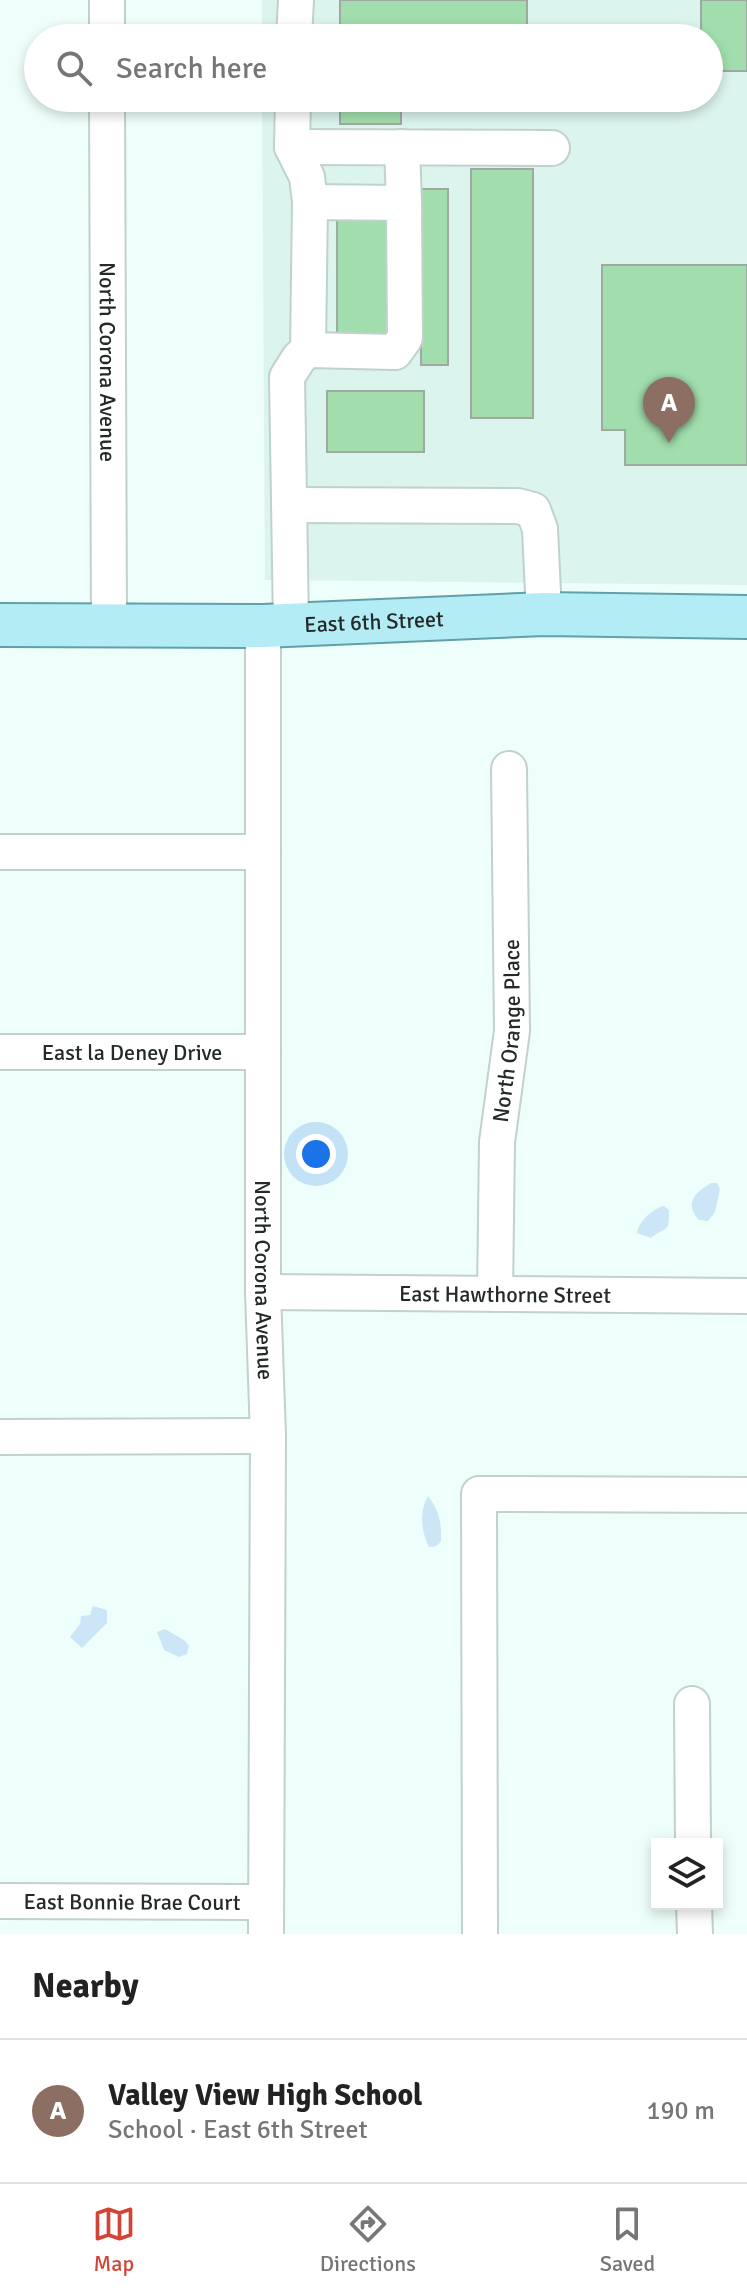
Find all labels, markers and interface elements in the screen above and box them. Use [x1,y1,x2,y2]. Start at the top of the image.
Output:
search box [24,24,723,112]
icon: search [52,46,96,90]
text: Search here [116,50,267,87]
street label: North Corona Avenue [94,262,121,462]
pin: A [643,377,695,443]
street label: East 6th Street [304,605,444,638]
street label: North Orange Place [487,939,526,1124]
street label: East la Deney Drive [42,1039,222,1066]
your location [296,1134,336,1174]
street label: North Corona Avenue [249,1180,279,1380]
street label: East Hawthorne Street [399,1280,611,1309]
map controls [651,1838,723,1910]
button: layers [651,1838,723,1910]
street label: East Bonnie Brae Court [23,1888,241,1916]
text: Nearby [32,1965,139,2007]
text: Valley View High School [108,2077,422,2114]
text: A [50,2095,66,2127]
text: 190 m [646,2095,715,2127]
text: School · East 6th Street [108,2114,368,2146]
tab: Map [92,2202,136,2277]
tab: Directions [320,2202,416,2277]
tab: Saved [600,2202,655,2277]

